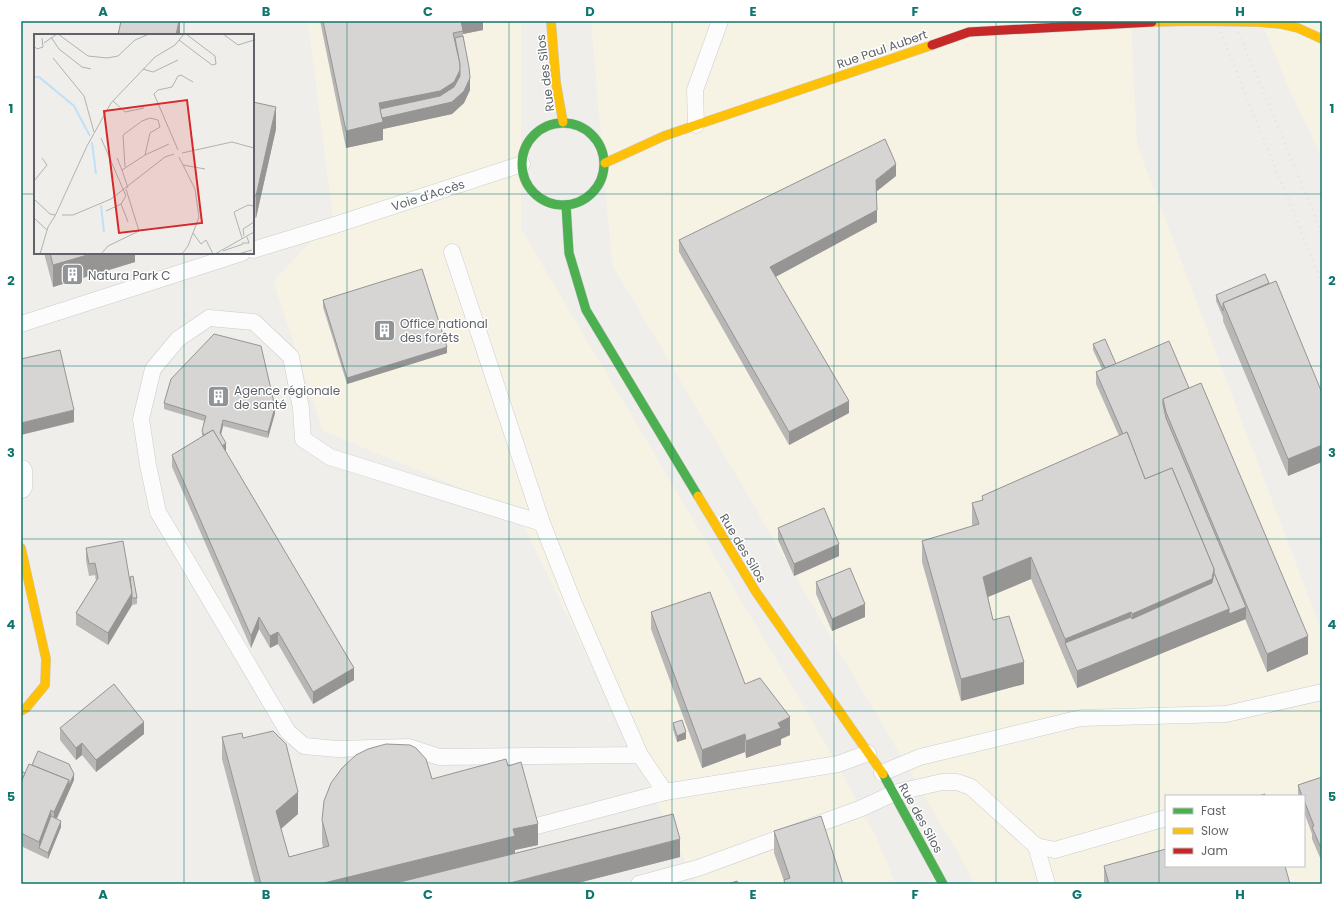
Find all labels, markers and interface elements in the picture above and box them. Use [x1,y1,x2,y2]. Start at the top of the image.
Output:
text: A [98,2,108,21]
text: B [262,2,271,21]
text: C [423,2,433,21]
text: D [585,2,595,21]
text: E [749,2,757,21]
text: F [911,2,919,21]
text: G [1072,2,1082,21]
text: H [1235,2,1245,21]
street label: Rue Paul Aubert [834,26,930,72]
street label: Rue des Silos [532,33,558,113]
inset map [34,34,254,254]
text: 1 [9,99,13,118]
text: 1 [1330,99,1334,118]
street label: Voie d'Accès [389,175,467,215]
building icon: Natura Park C [59,262,85,288]
place label: Natura Park C [88,267,171,284]
text: 2 [7,271,15,290]
text: 2 [1328,271,1336,290]
place label: Office national des forêts [400,315,488,346]
building icon: Office national des forêts [372,317,398,343]
place label: Agence régionale de santé [234,382,340,413]
building icon: Agence régionale de santé [206,384,232,410]
text: 3 [7,443,15,462]
text: 3 [1328,443,1336,462]
street label: Rue des Silos [716,510,770,586]
text: 4 [7,615,16,634]
text: 4 [1328,615,1337,634]
street label: Rue des Silos [895,780,947,856]
text: 5 [7,787,15,806]
text: 5 [1328,787,1336,806]
legend [1165,795,1305,867]
text: Fast [1201,802,1226,819]
text: Slow [1201,822,1229,839]
text: Jam [1201,842,1228,859]
text: A [98,885,108,904]
text: B [262,885,271,904]
text: C [423,885,433,904]
text: D [585,885,595,904]
text: E [749,885,757,904]
text: F [911,885,919,904]
text: G [1072,885,1082,904]
text: H [1235,885,1245,904]

